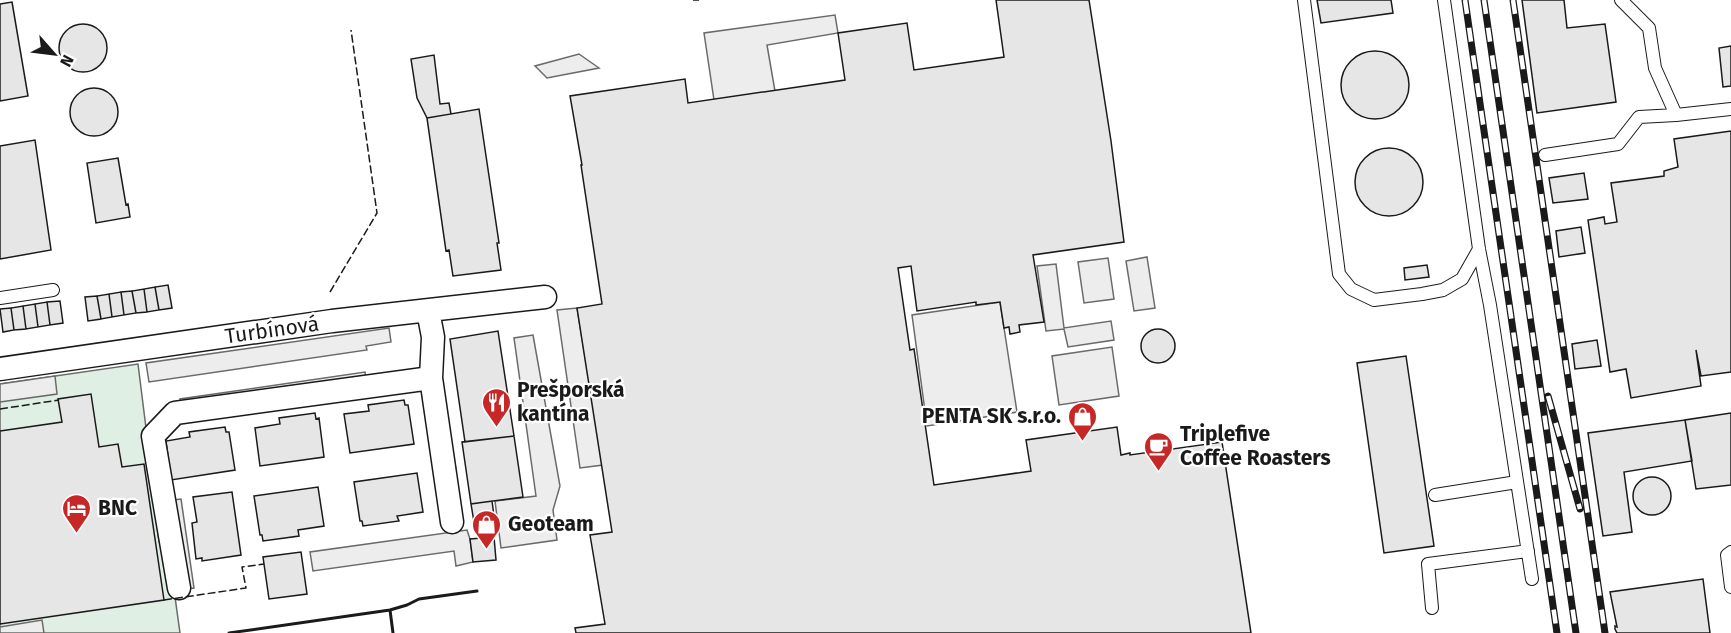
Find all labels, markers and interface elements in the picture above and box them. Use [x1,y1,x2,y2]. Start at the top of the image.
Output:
north arrow [24,24,84,84]
text: N [56,52,78,70]
street label: Turbínová [223,311,321,349]
place label: Prešporská kantína [517,377,625,427]
restaurant icon: Prešporská kantína [480,386,512,428]
shop icon: PENTA SK s.r.o. [1066,400,1098,442]
place label: PENTA SK s.r.o. [922,403,1061,429]
place label: Triplefive Coffee Roasters [1180,421,1331,471]
cafe icon: Triplefive Coffee Roasters [1143,430,1175,472]
hotel icon: BNC [61,492,93,534]
place label: BNC [98,495,137,521]
shop icon: Geoteam [471,508,503,550]
place label: Geoteam [508,511,594,537]

